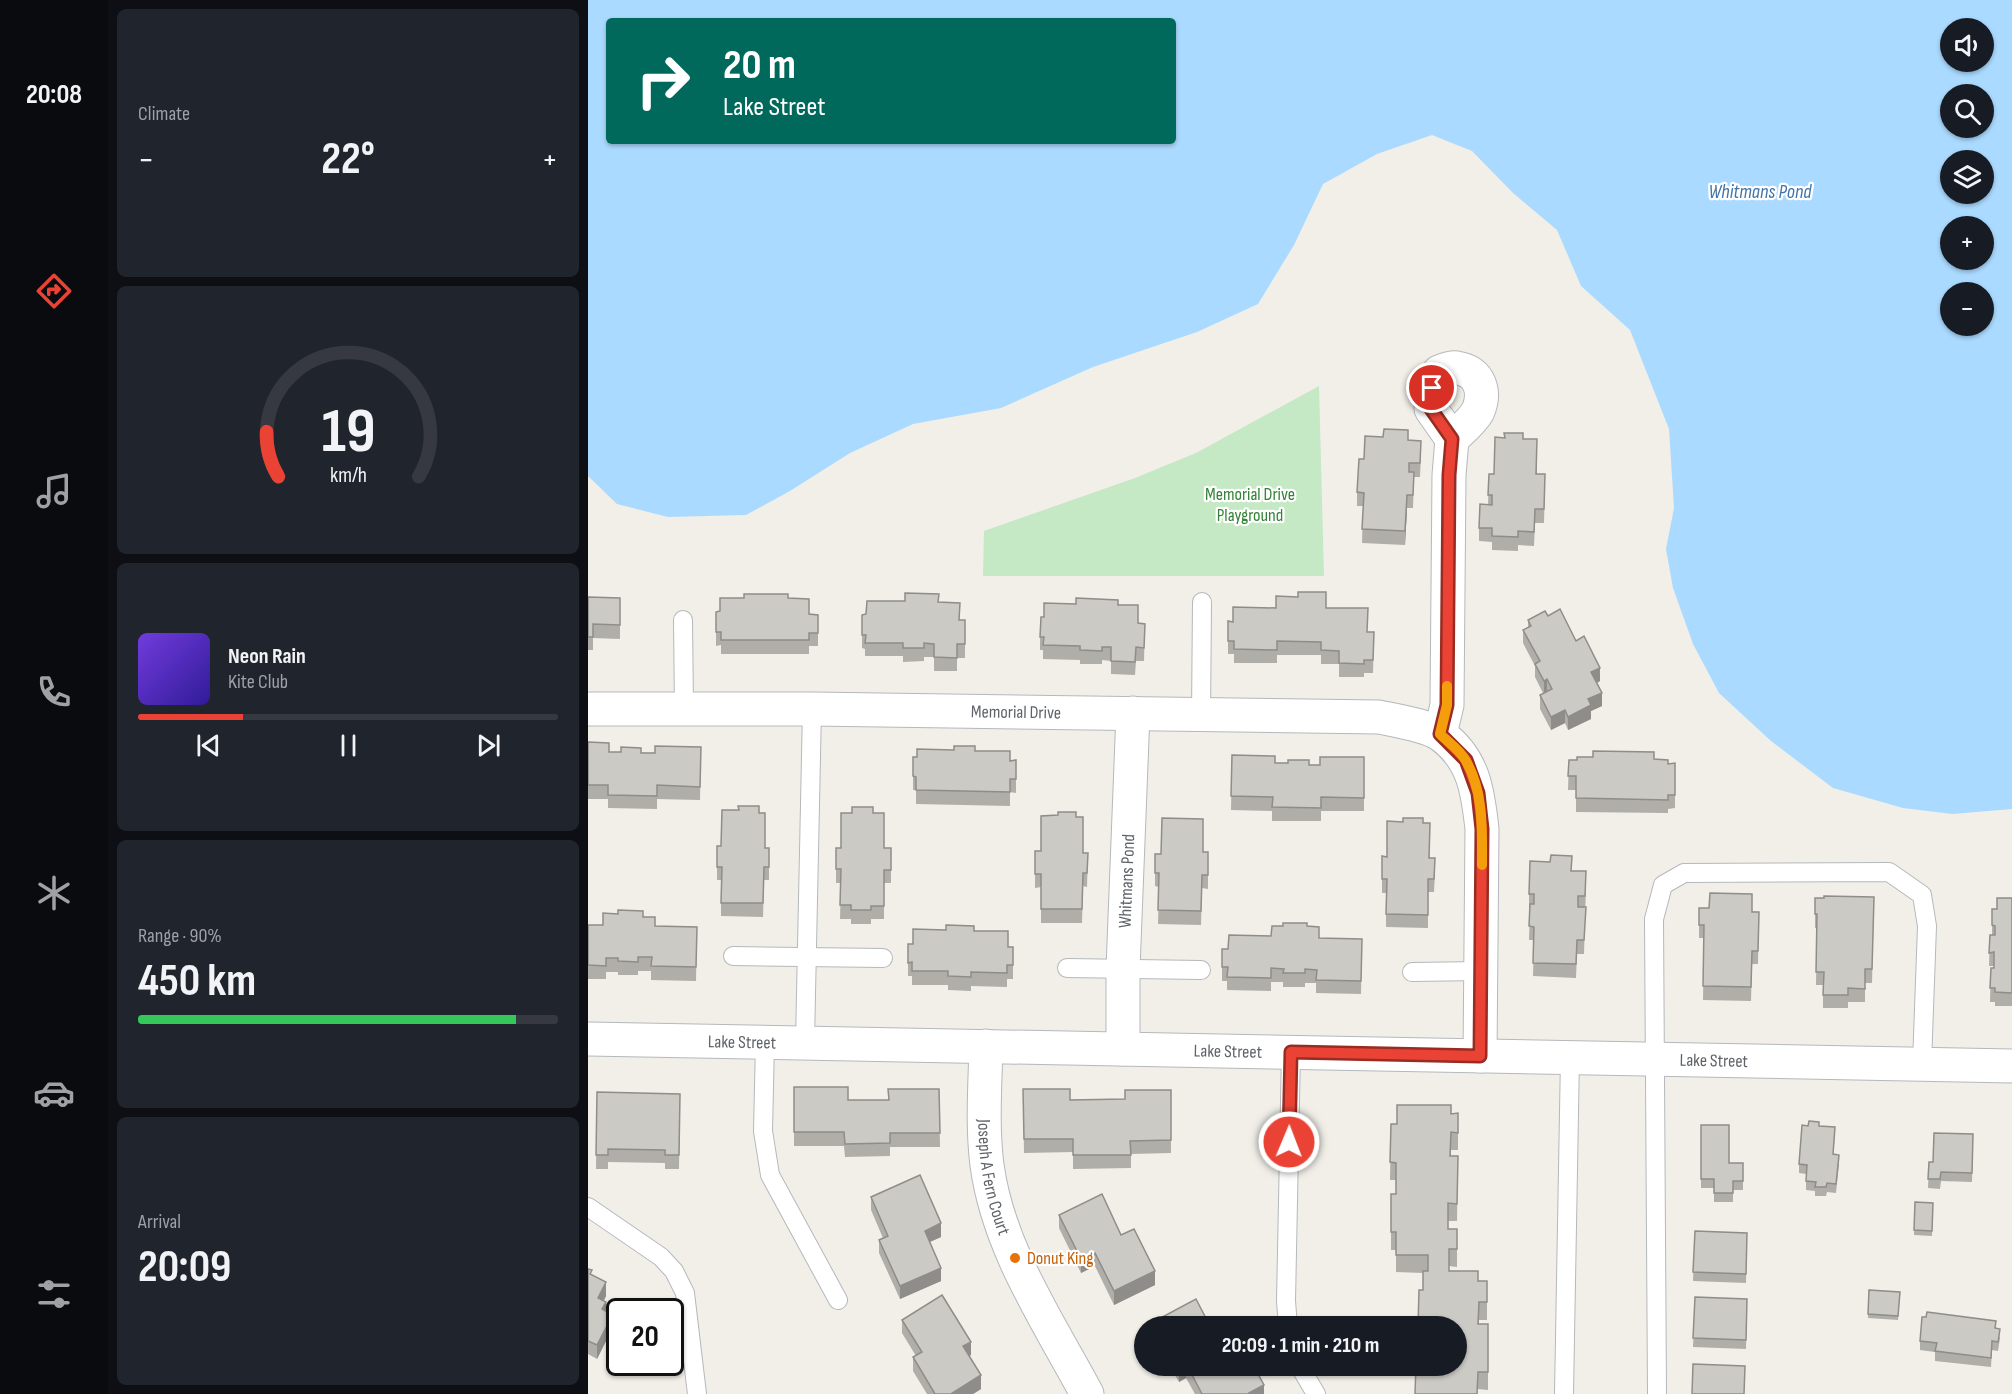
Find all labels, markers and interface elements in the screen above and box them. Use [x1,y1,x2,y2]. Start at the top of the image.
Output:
map controls [1940,18,1994,336]
button: sound [1940,18,1994,72]
text: 20 m [723,40,796,91]
icon: right [624,42,702,120]
text: 20:08 [26,79,82,111]
button: search [1940,84,1994,138]
text: Lake Street [723,91,825,123]
text: Climate [138,102,190,126]
text: 22° [321,132,375,187]
text: − [138,140,154,180]
text: + [542,140,558,180]
button: layers [1940,150,1994,204]
water label: Whitmans Pond [1709,180,1812,204]
button: + [1940,216,1994,270]
icon: directions [33,270,75,312]
button: − [1940,282,1994,336]
pin [1406,362,1457,413]
icon: arrive [1415,371,1448,404]
text: 19 [321,395,375,470]
text: km/h [329,463,367,488]
icon: music [33,470,75,512]
park label: Memorial Drive Playground [1205,484,1295,526]
text: Neon Rain [228,643,306,670]
text: Kite Club [228,670,288,694]
icon: phone [33,671,75,713]
street label: Memorial Drive [971,701,1061,724]
icon: previous [192,729,225,762]
icon: pause [332,729,365,762]
icon: next [472,729,505,762]
street label: Whitmans Pond [1115,834,1139,929]
icon: climate [33,872,75,914]
text: Range · 90% [138,924,222,948]
text: 450 km [138,954,256,1009]
street label: Lake Street [708,1031,777,1054]
street label: Lake Street [1193,1040,1263,1063]
street label: Lake Street [1679,1050,1749,1072]
icon: car [33,1072,75,1114]
position arrow [1257,1110,1321,1174]
street label: Joseph A Fern Court [973,1118,1014,1239]
text: Arrival [138,1210,181,1234]
text: 20:09 [138,1240,231,1295]
place label: Donut King [1027,1248,1093,1269]
marker: Donut King [1008,1251,1022,1265]
icon: filters [33,1273,75,1315]
speed limit sign: 20 [606,1298,684,1376]
text: 20:09 · 1 min · 210 m [1222,1332,1379,1359]

